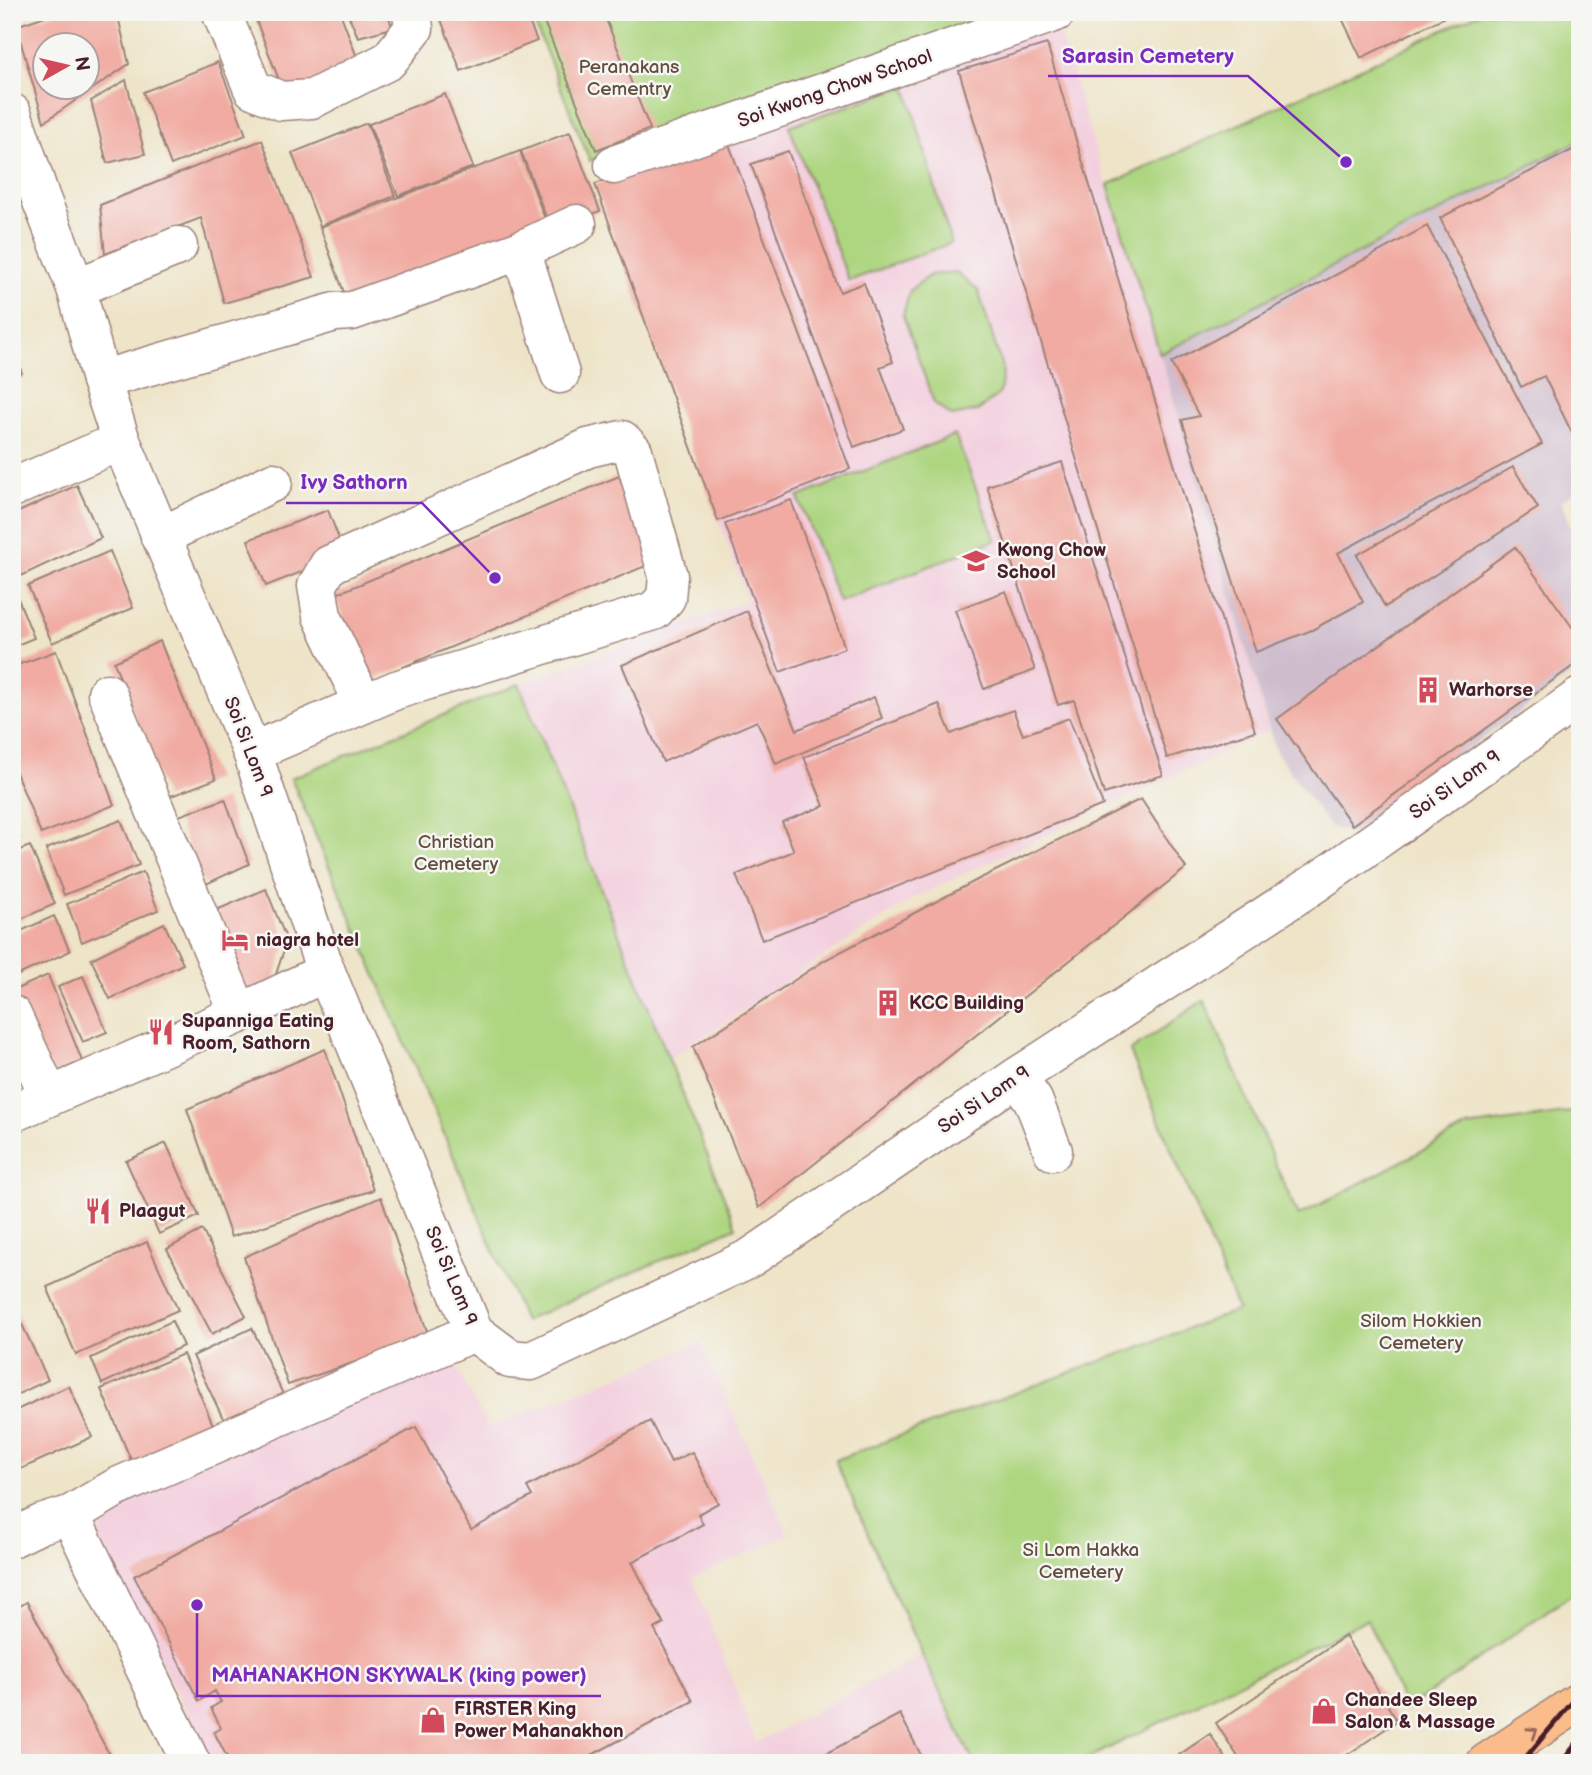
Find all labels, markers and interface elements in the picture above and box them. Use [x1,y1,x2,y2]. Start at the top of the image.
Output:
north arrow [32,32,102,102]
callout: Sarasin Cemetery [1048,34,1248,76]
text: Sarasin Cemetery [1062,44,1234,69]
street label: Soi Kwong Chow School [735,45,935,133]
text: N [69,55,94,73]
park label: Peranakans Cementry [578,56,680,101]
callout: Ivy Sathorn [286,461,422,503]
text: Ivy Sathorn [300,470,408,495]
place label: Kwong Chow School [997,539,1107,584]
school or university icon: Kwong Chow School [961,546,991,576]
building icon: Warhorse [1413,675,1443,705]
place label: Warhorse [1449,679,1533,702]
street label: Soi Si Lom 9 [218,694,278,800]
street label: Soi Si Lom 9 [1405,745,1505,825]
park label: Christian Cemetery [414,831,499,876]
hotel icon: niagra hotel [220,925,250,955]
place label: niagra hotel [256,929,359,952]
building icon: KCC Building [873,988,903,1018]
place label: KCC Building [909,992,1024,1015]
place label: Supanniga Eating Room, Sathorn [182,1010,334,1055]
restaurant icon: Supanniga Eating Room, Sathorn [146,1017,176,1047]
street label: Soi Si Lom 9 [934,1061,1034,1139]
restaurant icon: Plaagut [83,1196,113,1226]
place label: Plaagut [119,1200,186,1223]
street label: Soi Si Lom 9 [420,1223,482,1329]
park label: Silom Hokkien Cemetery [1360,1310,1482,1355]
park label: Si Lom Hakka Cemetery [1023,1539,1139,1584]
callout: MAHANAKHON SKYWALK (king power) [197,1654,601,1696]
text: MAHANAKHON SKYWALK (king power) [211,1663,587,1688]
place label: Chandee Sleep Salon & Massage [1345,1689,1495,1734]
shop icon: Chandee Sleep Salon & Massage [1309,1696,1339,1726]
place label: FIRSTER King Power Mahanakhon [454,1698,624,1743]
shop icon: FIRSTER King Power Mahanakhon [418,1705,448,1735]
one-way arrow [1525,1728,1538,1740]

